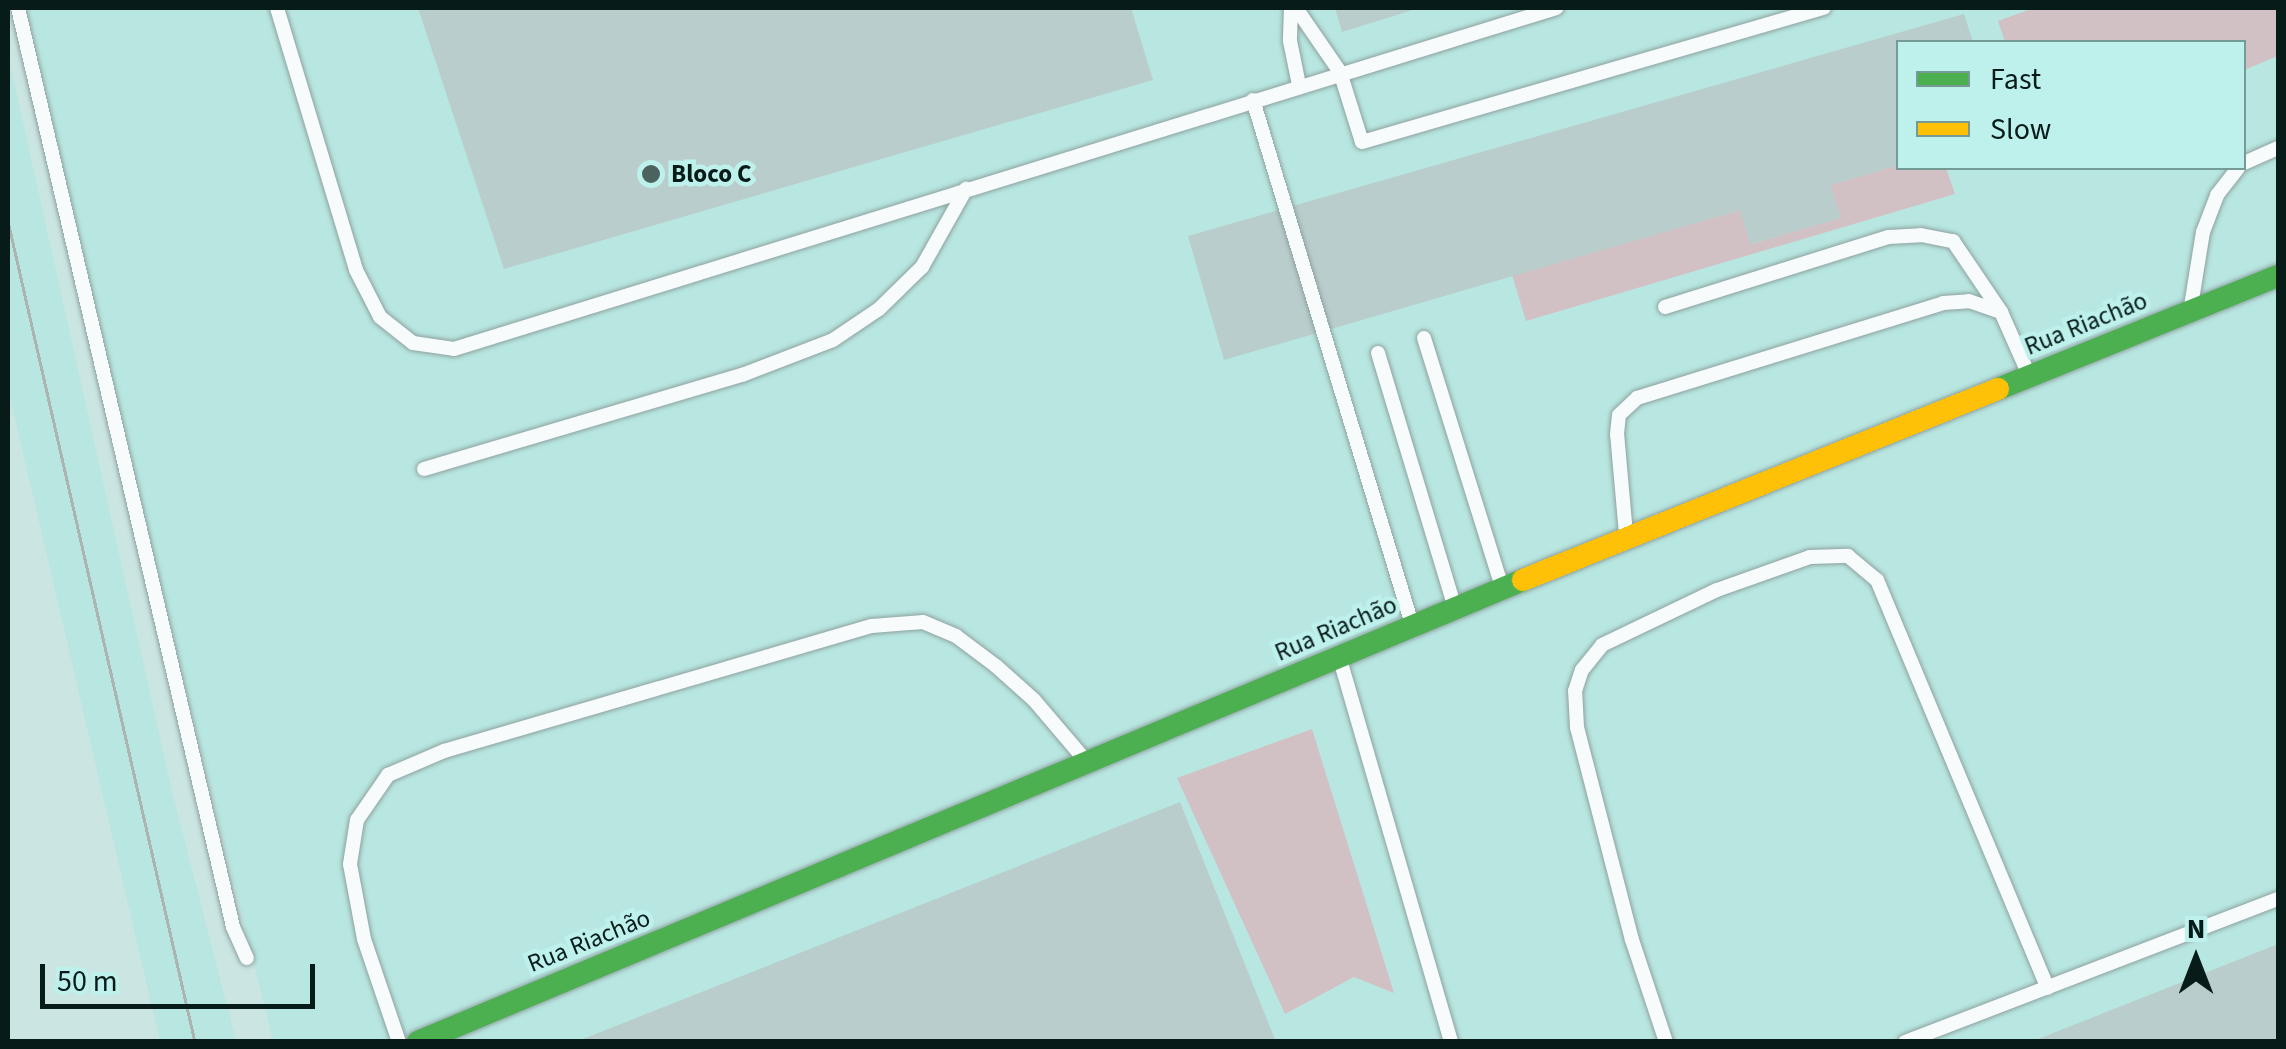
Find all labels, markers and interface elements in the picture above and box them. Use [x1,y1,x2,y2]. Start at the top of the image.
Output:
legend [1896,40,2246,170]
text: Fast [1990,58,2041,101]
text: Slow [1990,108,2051,151]
place label: Bloco C [671,159,752,189]
marker: Bloco C [640,163,662,185]
street label: Rua Riachão [2020,286,2152,362]
street label: Rua Riachão [1271,590,1401,668]
street label: Rua Riachão [523,903,655,979]
north arrow [2146,909,2246,1009]
text: N [2187,909,2205,949]
scale bar [45,944,320,1006]
text: 50 m [57,960,118,1003]

